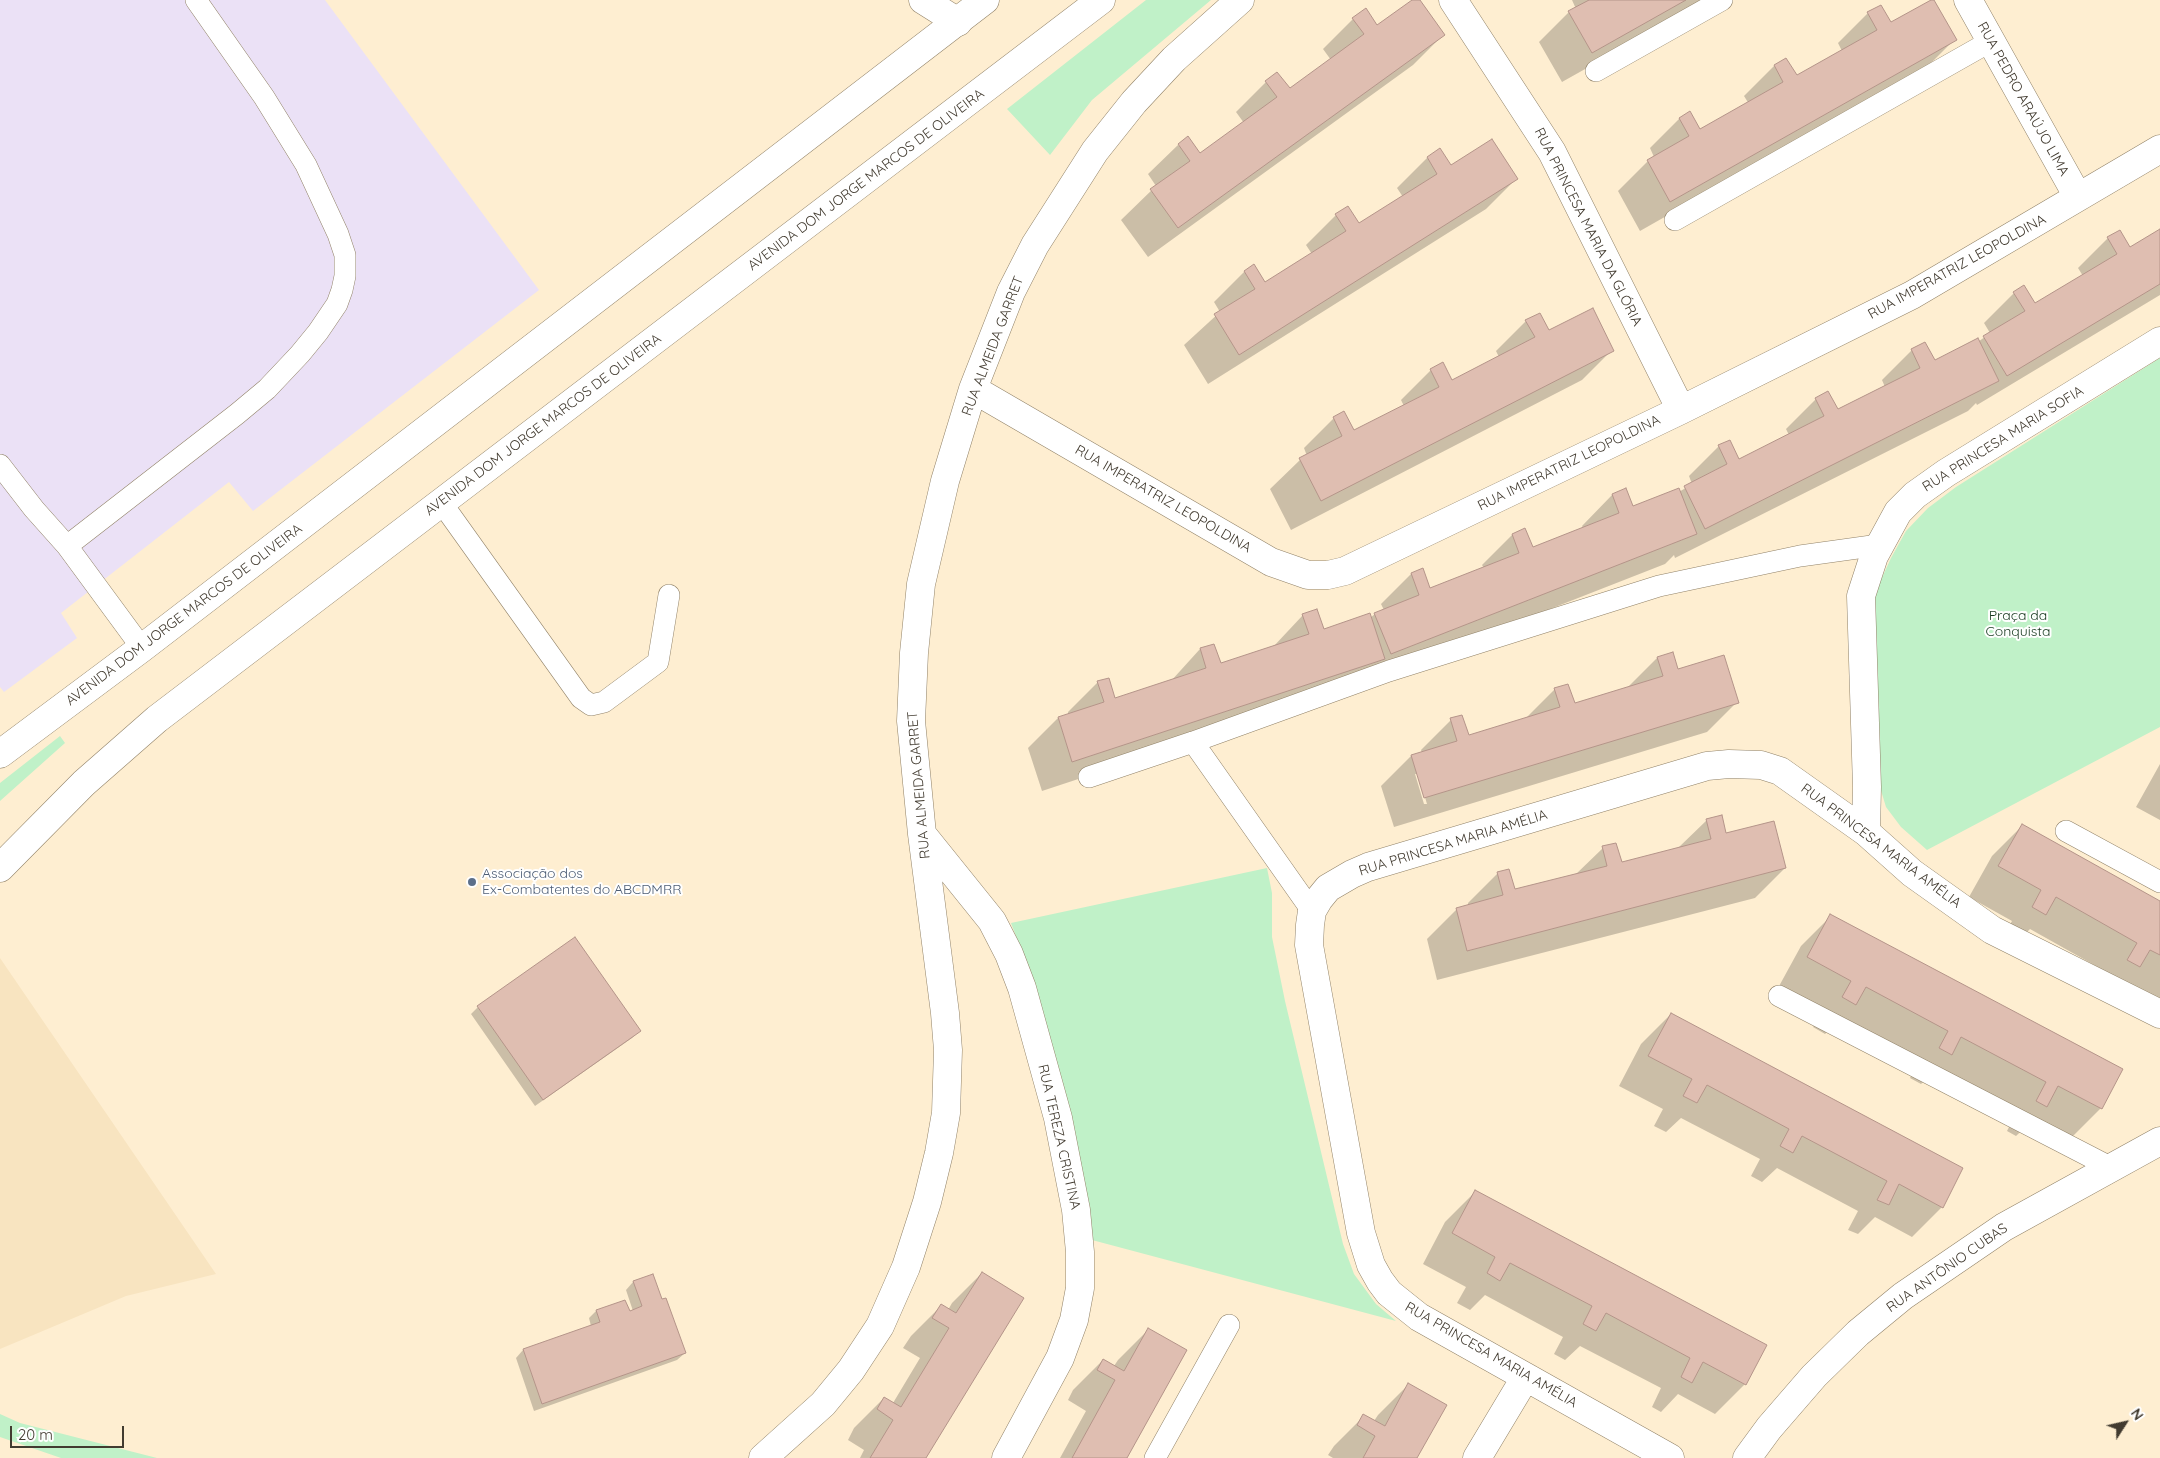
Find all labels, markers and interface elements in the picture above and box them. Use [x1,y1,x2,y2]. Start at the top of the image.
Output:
street label: RUA PEDRO ARAÚJO LIMA [1974,19,2072,179]
street label: AVENIDA DOM JORGE MARCOS DE OLIVEIRA [745,86,987,274]
street label: RUA PRINCESA MARIA DA GLÓRIA [1530,125,1646,329]
street label: RUA IMPERATRIZ LEOPOLDINA [1865,211,2049,323]
street label: RUA ALMEIDA GARRET [959,274,1027,418]
street label: AVENIDA DOM JORGE MARCOS DE OLIVEIRA [422,331,664,519]
street label: RUA PRINCESA MARIA SOFIA [1919,382,2087,496]
street label: RUA IMPERATRIZ LEOPOLDINA [1475,411,1663,515]
street label: RUA IMPERATRIZ LEOPOLDINA [1072,442,1254,556]
street label: AVENIDA DOM JORGE MARCOS DE OLIVEIRA [63,521,305,709]
park label: Praça da Conquista [1986,608,2050,640]
street label: RUA ALMEIDA GARRET [904,710,934,860]
street label: RUA PRINCESA MARIA AMÉLIA [1798,780,1964,912]
street label: RUA PRINCESA MARIA AMÉLIA [1357,806,1549,880]
place label: Associação dos Ex-Combatentes do ABCDMRR [482,866,682,899]
marker: Associação dos Ex-Combatentes do ABCDMRR [466,876,478,888]
street label: RUA TEREZA CRISTINA [1034,1063,1084,1211]
street label: RUA ANTÔNIO CUBAS [1883,1220,2011,1316]
street label: RUA PRINCESA MARIA AMÉLIA [1402,1299,1580,1411]
north arrow [2100,1398,2150,1448]
text: N [2127,1405,2148,1424]
scale bar [12,1416,126,1448]
text: 20 m [18,1425,53,1444]

